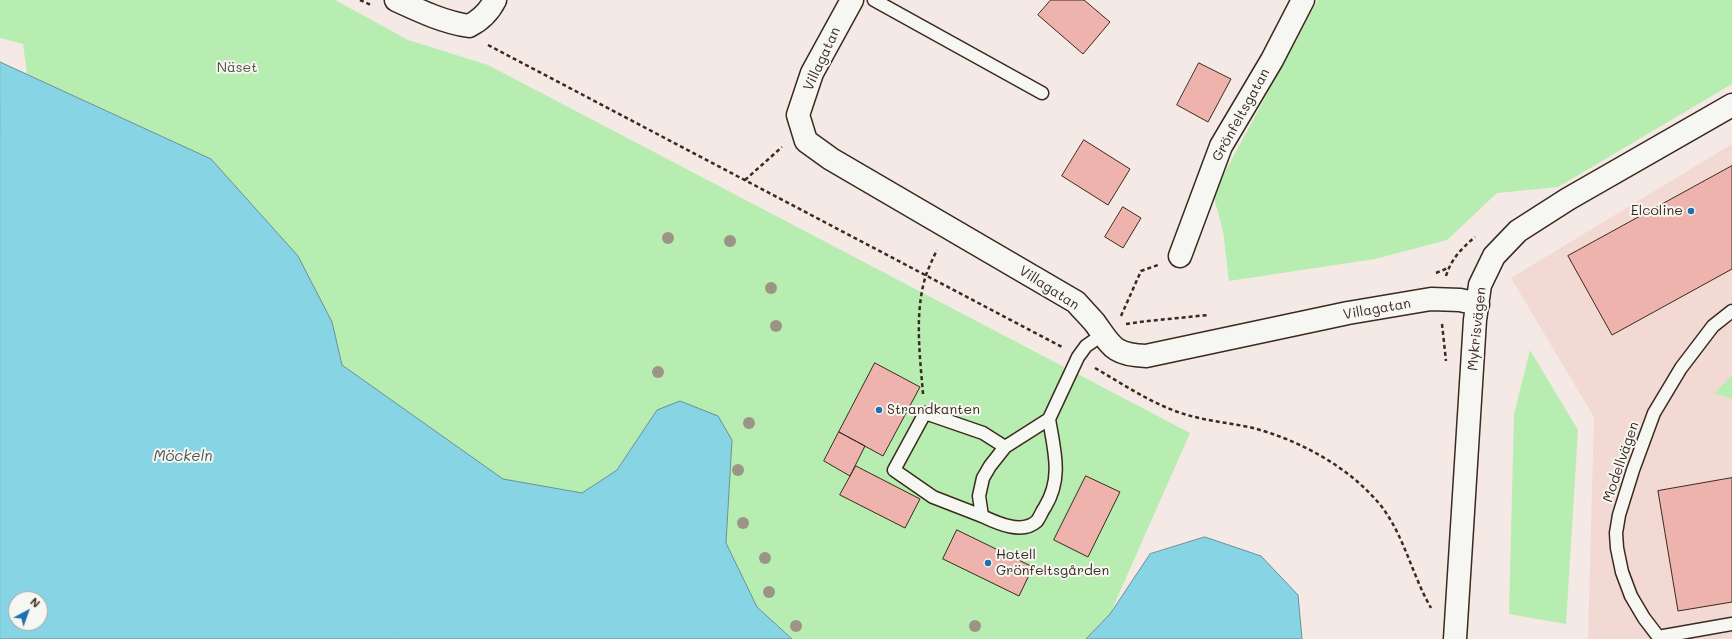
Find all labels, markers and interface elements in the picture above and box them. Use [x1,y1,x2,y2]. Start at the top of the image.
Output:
street label: Villagatan [800,24,844,94]
park label: Näset [217,60,257,76]
street label: Grönfeltsgatan [1209,66,1273,164]
place label: Elcoline [1631,203,1683,219]
marker: Elcoline [1686,206,1696,216]
street label: Villagatan [1016,262,1082,314]
street label: Mykrisvägen [1464,286,1490,372]
street label: Villagatan [1342,295,1412,323]
place label: Strandkanten [887,402,980,418]
marker: Strandkanten [874,405,884,415]
street label: Modellvägen [1599,419,1643,505]
water label: Möckeln [154,447,212,465]
place label: Hotell Grönfeltsgården [996,547,1109,580]
marker: Hotell Grönfeltsgården [983,558,993,568]
north arrow [8,591,48,631]
text: N [27,594,44,611]

